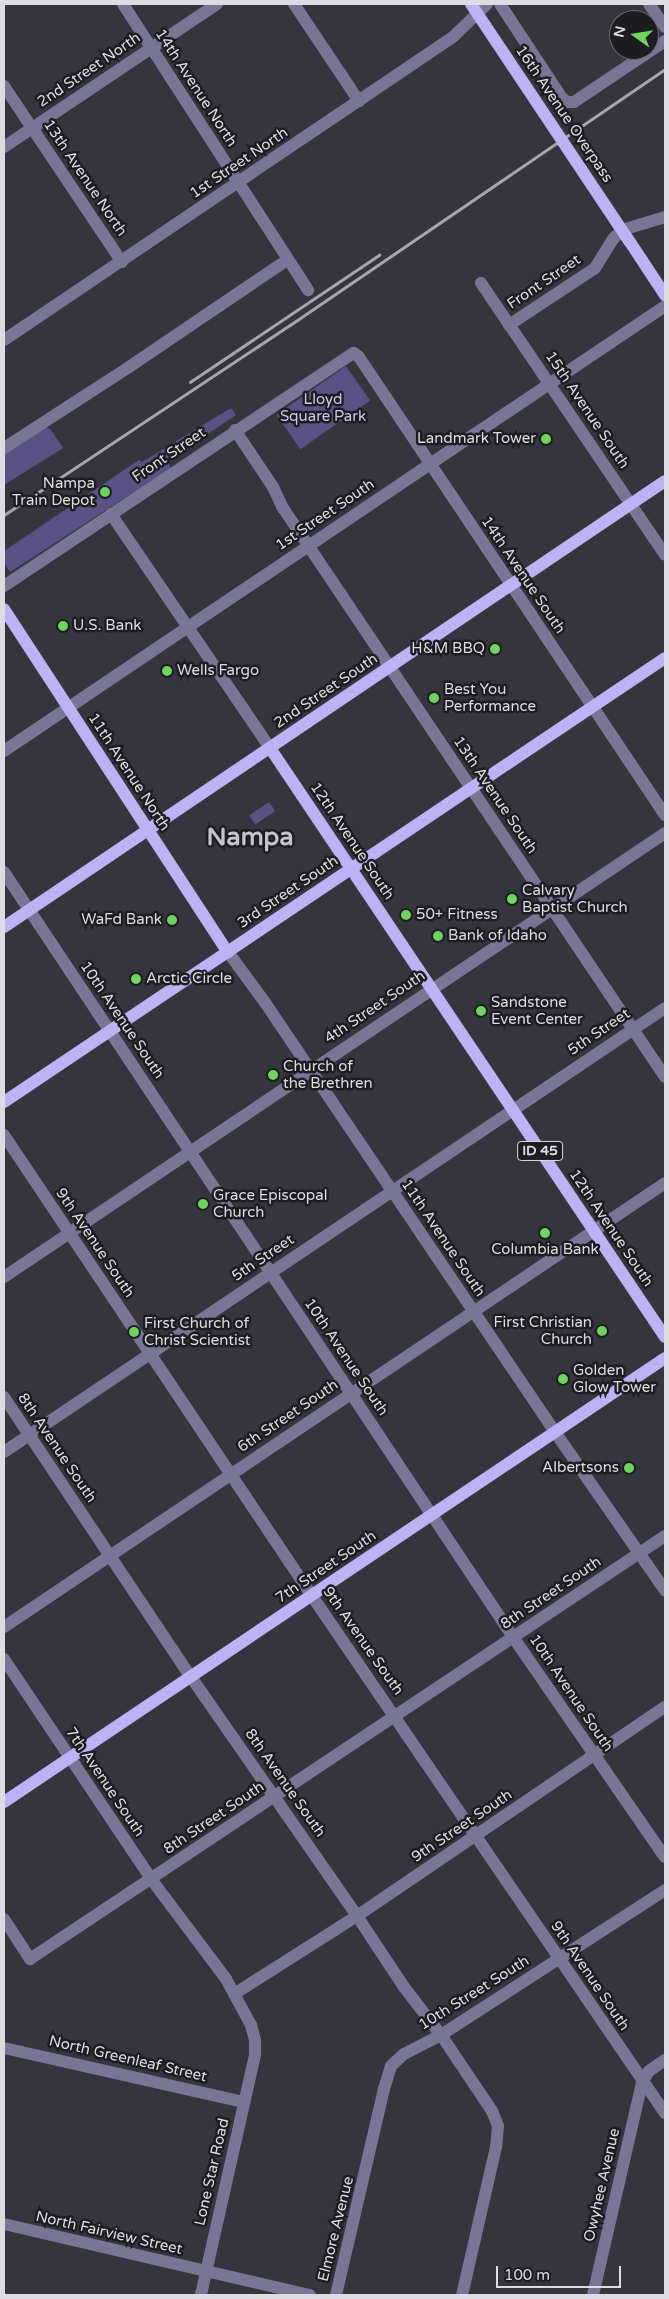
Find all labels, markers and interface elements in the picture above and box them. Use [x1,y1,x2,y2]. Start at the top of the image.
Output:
north arrow [609,10,659,60]
text: N [610,24,629,39]
street label: 14th Avenue North [151,26,241,150]
street label: 2nd Street North [34,29,144,111]
street label: 16th Avenue Overpass [511,42,617,186]
street label: 13th Avenue North [39,116,131,240]
street label: 1st Street North [186,124,292,202]
street label: Front Street [504,251,584,313]
street label: 15th Avenue South [541,348,633,472]
park label: Lloyd Square Park [280,390,366,425]
street label: Front Street [129,424,209,486]
place label: Landmark Tower [417,430,536,448]
marker: Landmark Tower [540,433,552,445]
place label: Nampa Train Depot [12,474,95,509]
street label: 1st Street South [272,475,378,555]
marker: Nampa Train Depot [99,486,111,498]
street label: 14th Avenue South [477,513,569,637]
place label: U.S. Bank [73,617,141,635]
marker: U.S. Bank [57,620,69,632]
place label: H&M BBQ [411,640,485,658]
marker: H&M BBQ [489,643,501,655]
street label: 2nd Street South [271,650,381,732]
place label: Wells Fargo [177,662,259,680]
marker: Wells Fargo [161,665,173,677]
place label: Best You Performance [444,680,536,715]
marker: Best You Performance [428,692,440,704]
street label: 11th Avenue North [84,710,174,834]
street label: 13th Avenue South [449,733,541,857]
street label: 12th Avenue South [306,779,398,903]
district label: Nampa [207,822,293,852]
street label: 3rd Street South [234,852,342,932]
place label: Calvary Baptist Church [522,881,628,916]
marker: Calvary Baptist Church [506,893,518,905]
place label: 50+ Fitness [416,906,498,924]
marker: 50+ Fitness [400,909,412,921]
place label: WaFd Bank [81,911,162,929]
marker: WaFd Bank [166,914,178,926]
place label: Bank of Idaho [448,927,547,945]
marker: Bank of Idaho [432,930,444,942]
street label: 10th Avenue South [76,958,168,1082]
street label: 4th Street South [321,967,429,1047]
place label: Arctic Circle [146,970,232,988]
marker: Arctic Circle [130,973,142,985]
place label: Sandstone Event Center [491,993,583,1028]
marker: Sandstone Event Center [475,1005,487,1017]
street label: 5th Street [565,1005,633,1059]
place label: Church of the Brethren [283,1057,373,1092]
marker: Church of the Brethren [267,1069,279,1081]
road number: ID 45 [516,1140,564,1162]
street label: 12th Avenue South [565,1166,657,1290]
street label: 11th Avenue South [397,1176,489,1300]
street label: 9th Avenue South [52,1185,138,1301]
place label: Grace Episcopal Church [213,1186,327,1221]
marker: Grace Episcopal Church [197,1198,209,1210]
marker: Columbia Bank [539,1227,551,1239]
street label: 5th Street [229,1231,297,1285]
place label: Columbia Bank [491,1241,599,1259]
street label: 10th Avenue South [300,1295,392,1419]
place label: First Christian Church [494,1313,592,1348]
place label: First Church of Christ Scientist [144,1314,251,1349]
marker: First Christian Church [596,1325,608,1337]
marker: First Church of Christ Scientist [128,1326,140,1338]
place label: Golden Glow Tower [573,1361,656,1396]
marker: Golden Glow Tower [557,1373,569,1385]
street label: 6th Street South [234,1376,342,1456]
street label: 8th Avenue South [14,1390,100,1506]
place label: Albertsons [542,1459,619,1477]
marker: Albertsons [623,1462,635,1474]
street label: 7th Street South [272,1527,380,1607]
street label: 8th Street South [497,1553,605,1633]
street label: 9th Avenue South [319,1583,407,1699]
street label: 10th Avenue South [525,1631,617,1755]
street label: 7th Avenue South [62,1724,148,1840]
street label: 8th Avenue South [241,1725,329,1841]
street label: 8th Street South [160,1778,268,1858]
street label: 9th Street South [408,1786,516,1866]
street label: 9th Avenue South [547,1918,633,2034]
street label: 10th Street South [415,1952,533,2034]
street label: North Greenleaf Street [47,2032,209,2086]
street label: Lone Star Road [191,2117,233,2227]
street label: Owyhee Avenue [580,2127,624,2243]
street label: Elmore Avenue [314,2175,358,2283]
street label: North Fairview Street [34,2207,184,2259]
scale bar [499,2256,624,2288]
text: 100 m [504,2266,550,2284]

